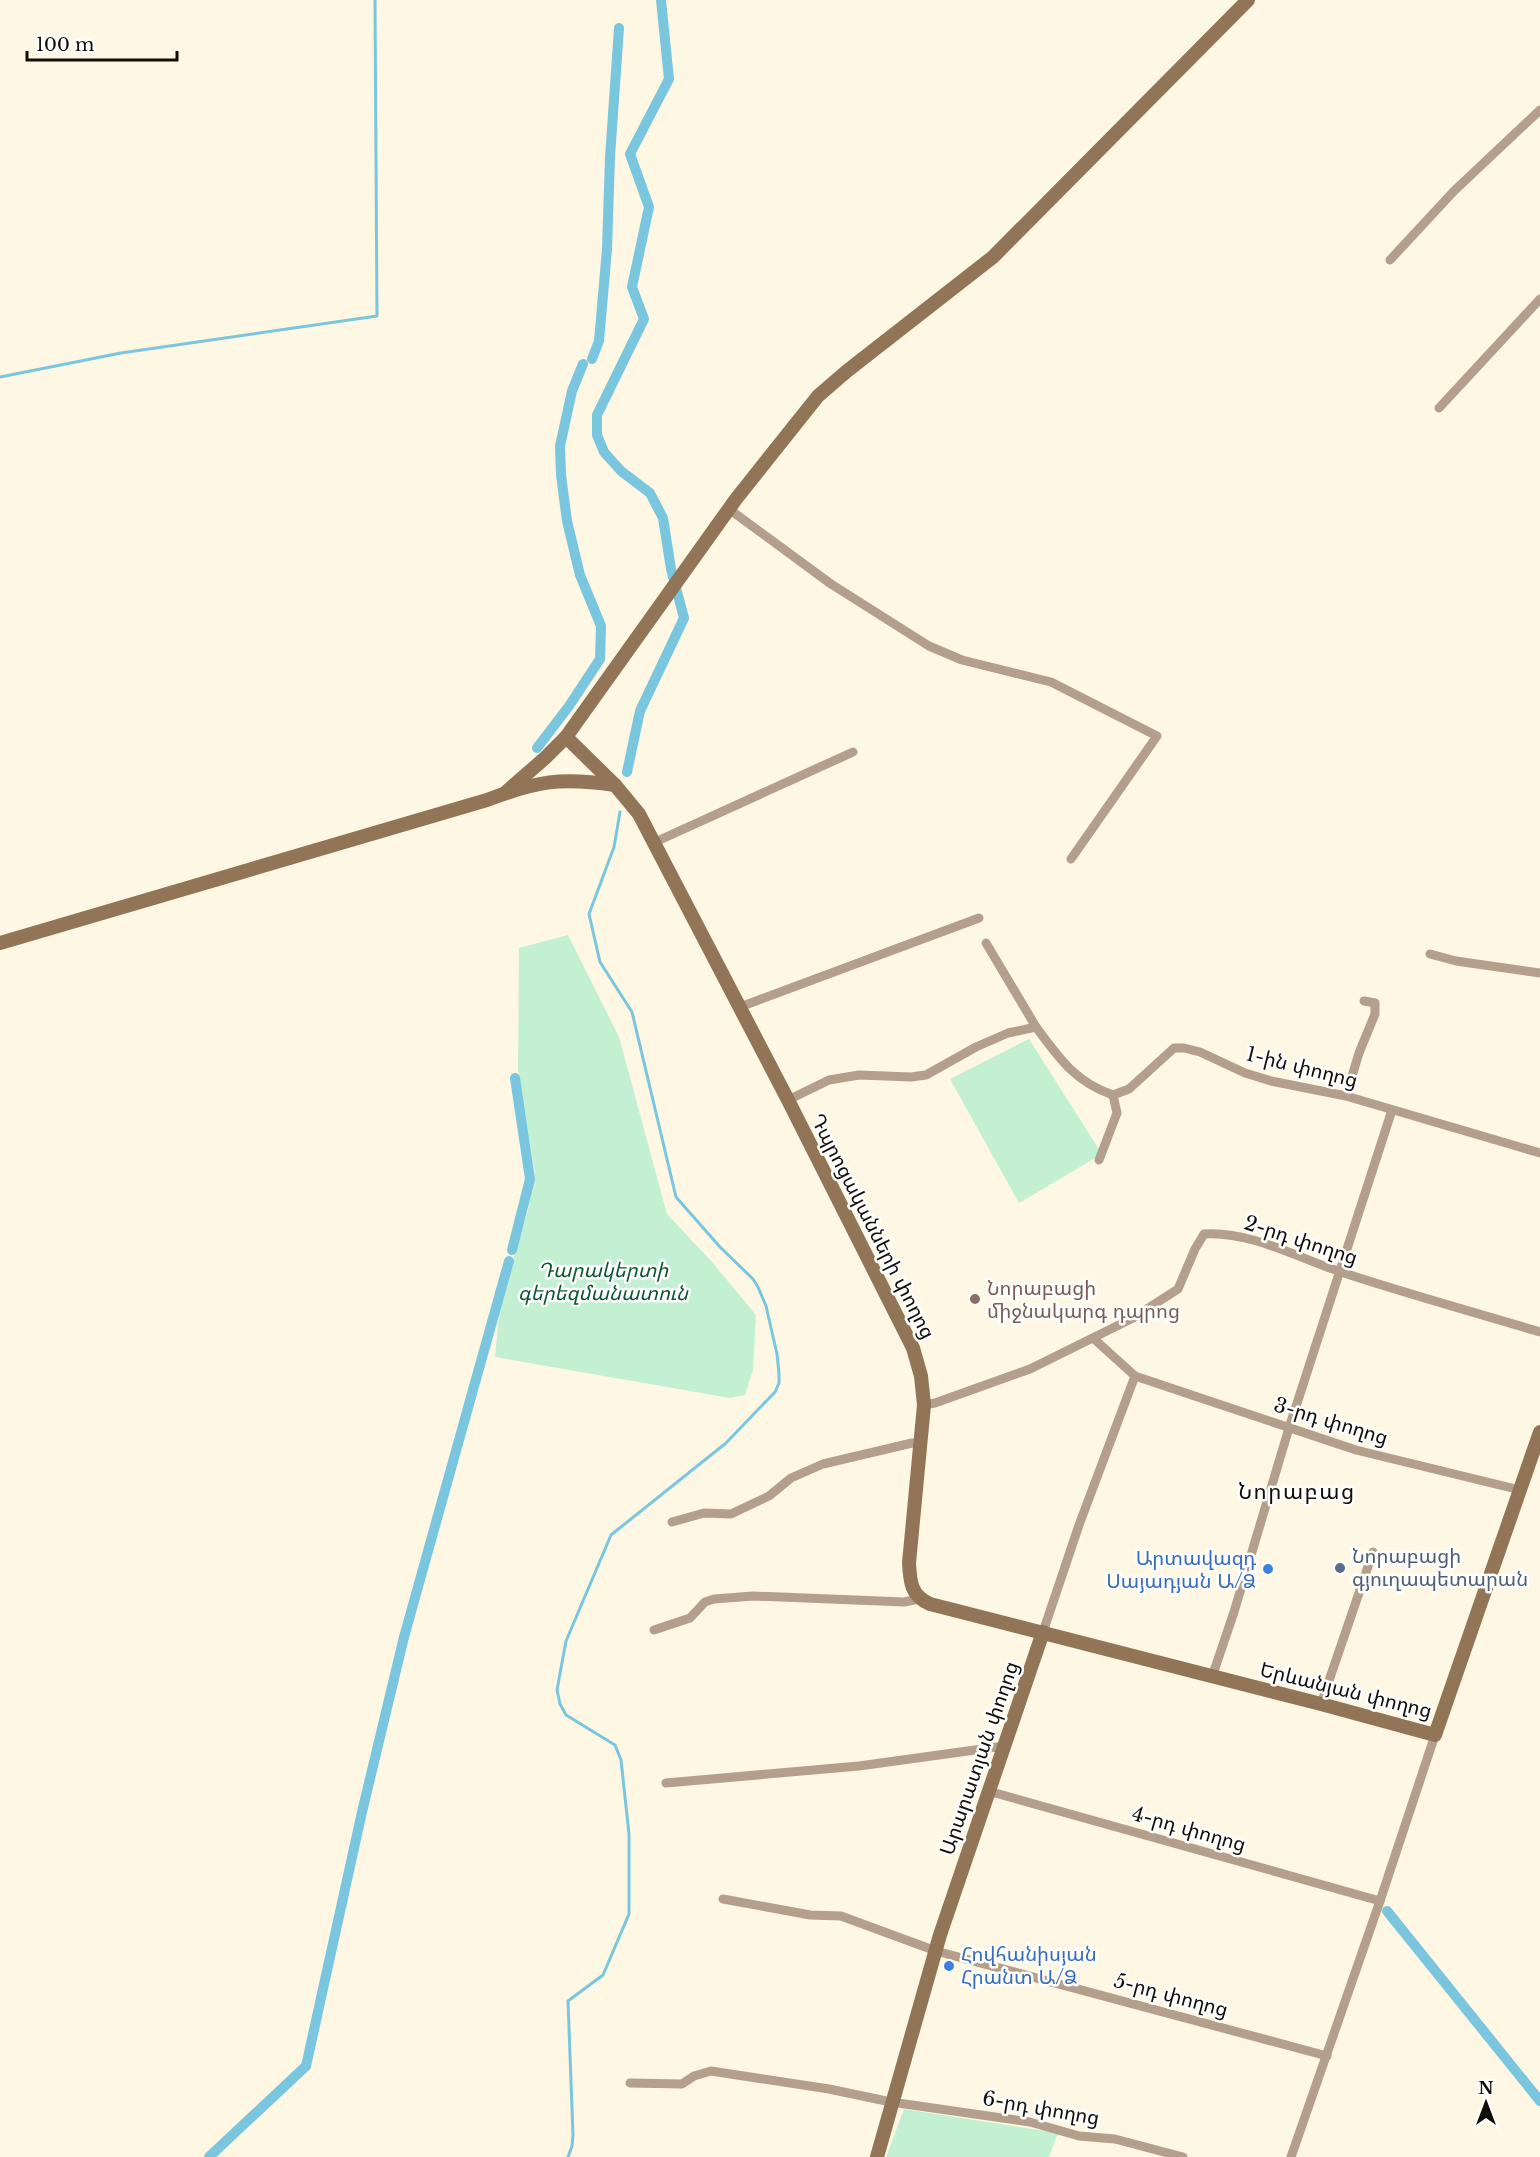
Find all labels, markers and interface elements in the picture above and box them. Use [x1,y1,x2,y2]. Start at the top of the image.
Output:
scale bar [27,24,177,62]
text: 100 m [36,34,94,56]
street label: 1-ին փողոց [1244,1042,1360,1092]
street label: Դպրոցականների փողոց [806,1109,940,1343]
street label: 2-րդ փողոց [1241,1210,1361,1270]
park label: Դարակերտի գերեզմանատուն [518,1258,689,1305]
place label: Նորաբացի միջնակարգ դպրոց [987,1276,1180,1323]
marker: Նորաբացի միջնակարգ դպրոց [968,1292,982,1306]
street label: 3-րդ փողոց [1271,1392,1391,1450]
district label: Նորաբաց [1238,1478,1356,1505]
place label: Նորաբացի գյուղապետարան [1352,1544,1528,1591]
place label: Արտավազդ Սայադյան Ա/Ձ [1106,1546,1256,1593]
marker: Նորաբացի գյուղապետարան [1333,1561,1347,1575]
marker: Արտավազդ Սայադյան Ա/Ձ [1261,1562,1275,1576]
street label: Երևանյան փողոց [1258,1657,1434,1723]
street label: Արարատյան փողոց [935,1658,1023,1858]
street label: 4-րդ փողոց [1129,1801,1249,1857]
place label: Հովհանիսյան Հրանտ Ա/Ձ [961,1942,1097,1989]
marker: Հովհանիսյան Հրանտ Ա/Ձ [942,1959,956,1973]
street label: 5-րդ փողոց [1111,1968,1231,2022]
north arrow [1456,2073,1516,2133]
text: N [1478,2078,1494,2098]
street label: 6-րդ փողոց [981,2086,1101,2130]

